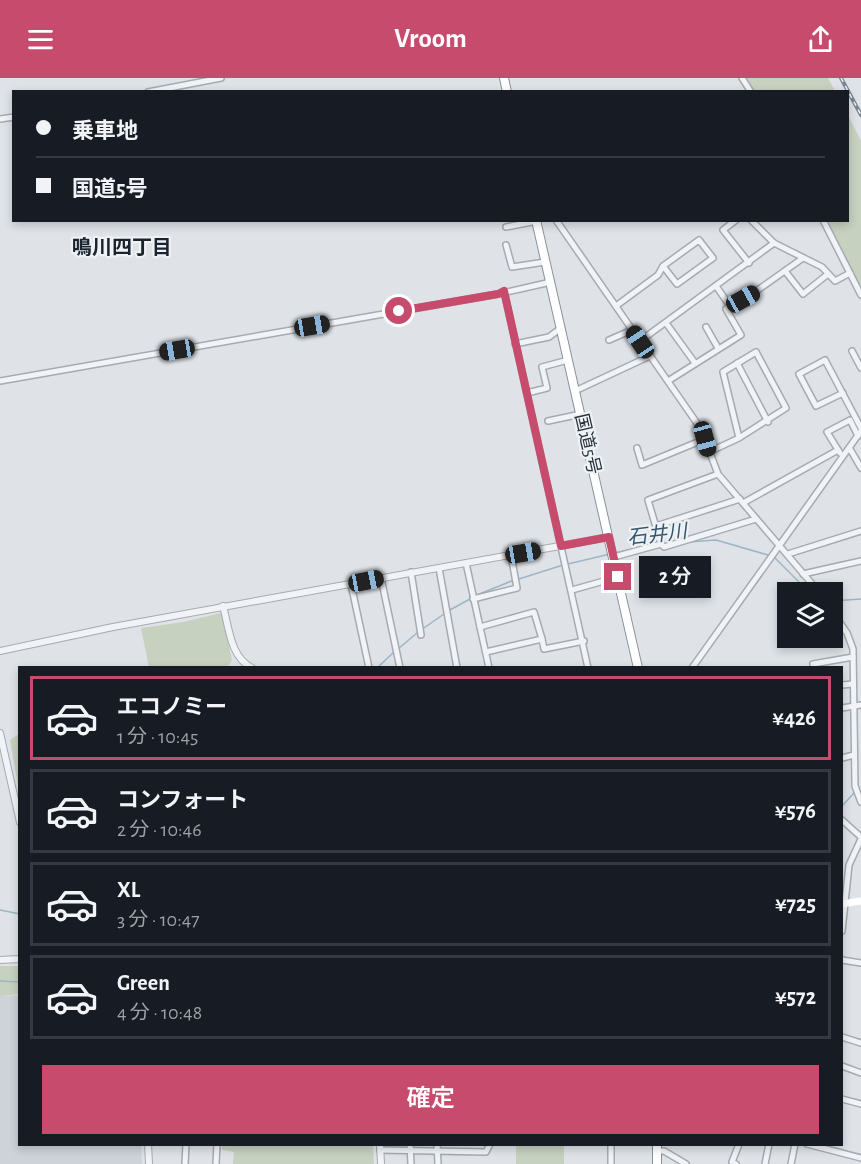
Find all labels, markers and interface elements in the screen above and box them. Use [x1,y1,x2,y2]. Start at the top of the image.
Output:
icon: menu [24,23,57,56]
icon: share [804,23,837,56]
text: Vroom [394,25,467,52]
text: 乗車地 [72,120,138,142]
text: 国道5号 [72,178,148,200]
district label: 鳴川四丁目 [72,236,172,258]
car [723,282,763,316]
route start [385,297,412,324]
car [293,314,331,338]
car [622,322,658,362]
car [158,338,196,362]
street label: 国道5号 [571,412,605,476]
car [692,419,718,459]
water label: 石井川 [626,520,690,549]
car [504,541,542,565]
callout: 2 分 [639,556,711,598]
route end [604,563,631,590]
text: 2 分 [659,567,691,587]
car [347,569,385,593]
map controls [777,582,843,648]
button: layers [777,582,843,648]
icon: car [45,691,99,745]
text: エコノミー [117,696,227,718]
text: ¥426 [772,707,816,729]
text: 1 分 · 10:45 [117,727,198,747]
icon: car [45,784,99,838]
text: コンフォート [117,789,248,811]
text: ¥576 [775,800,816,822]
text: 2 分 · 10:46 [117,820,202,840]
icon: car [45,877,99,931]
text: XL [117,879,140,901]
text: ¥725 [775,893,816,915]
text: 3 分 · 10:47 [117,910,200,930]
icon: car [45,970,99,1024]
text: Green [117,972,170,994]
text: ¥572 [775,986,816,1008]
text: 4 分 · 10:48 [117,1003,202,1023]
button: 確定 [42,1065,819,1134]

